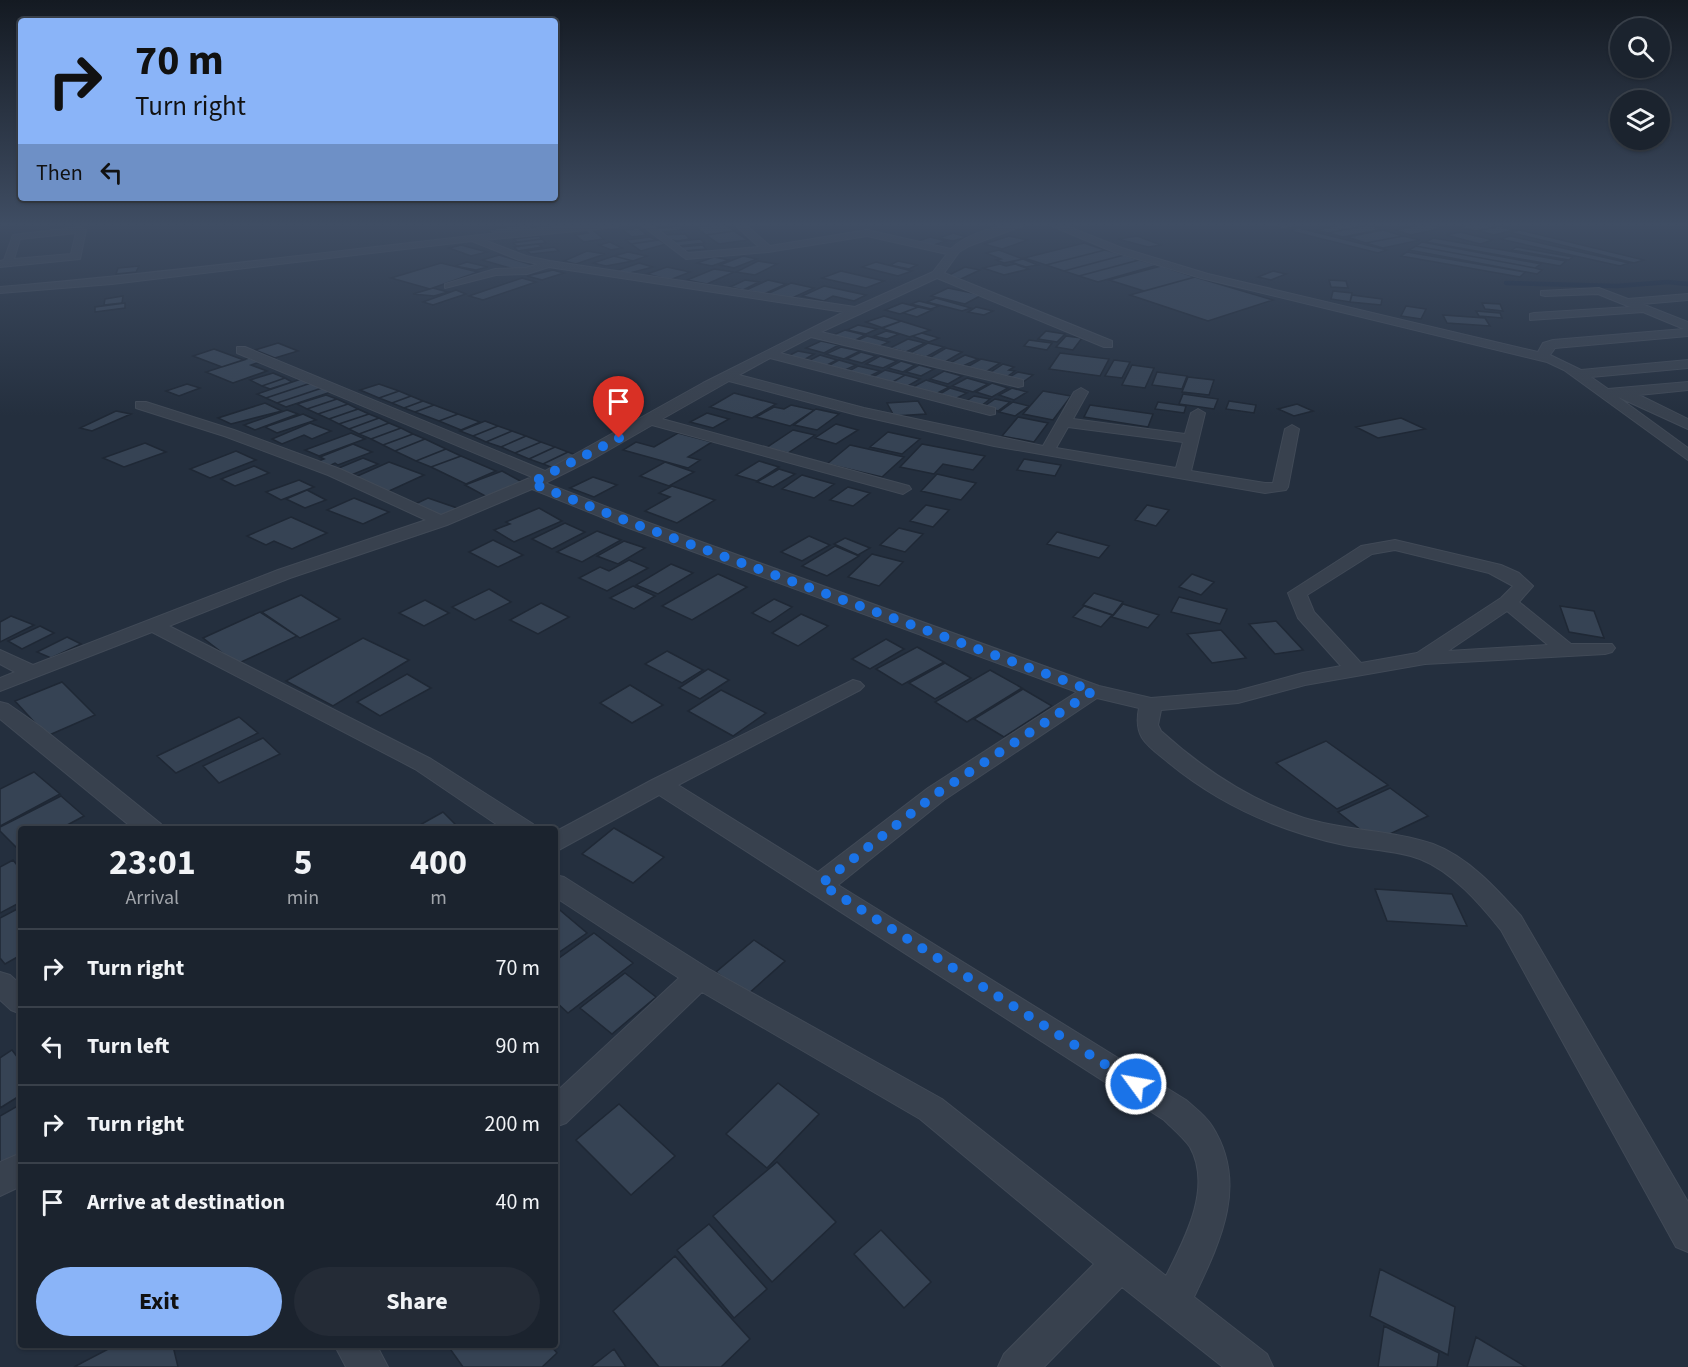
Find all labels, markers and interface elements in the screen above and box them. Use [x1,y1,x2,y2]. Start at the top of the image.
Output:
map controls [1610,18,1670,150]
button: search [1610,18,1670,78]
text: 70 m [135,31,224,91]
icon: right [36,42,114,120]
text: Turn right [135,87,246,126]
button: layers [1610,90,1670,150]
icon: left [95,156,128,189]
text: Then [36,157,83,189]
pin [593,376,644,438]
icon: arrive [602,385,635,418]
text: 23:01 [109,837,196,888]
text: 5 [293,837,312,888]
text: 400 [410,837,467,888]
text: Arrival [125,884,179,912]
text: min [287,884,319,912]
text: m [430,884,447,912]
icon: right [36,952,69,985]
text: Turn right [87,952,184,984]
text: 70 m [495,952,540,984]
icon: left [36,1030,69,1063]
text: Turn left [87,1030,169,1062]
text: 90 m [495,1030,540,1062]
position arrow [1104,1052,1168,1116]
icon: right [36,1108,69,1141]
text: Turn right [87,1108,184,1140]
text: 200 m [485,1108,540,1140]
icon: arrive [36,1186,69,1219]
text: Arrive at destination [87,1186,285,1218]
text: 40 m [495,1186,540,1218]
button: Exit [36,1267,282,1336]
button: Share [294,1267,540,1336]

